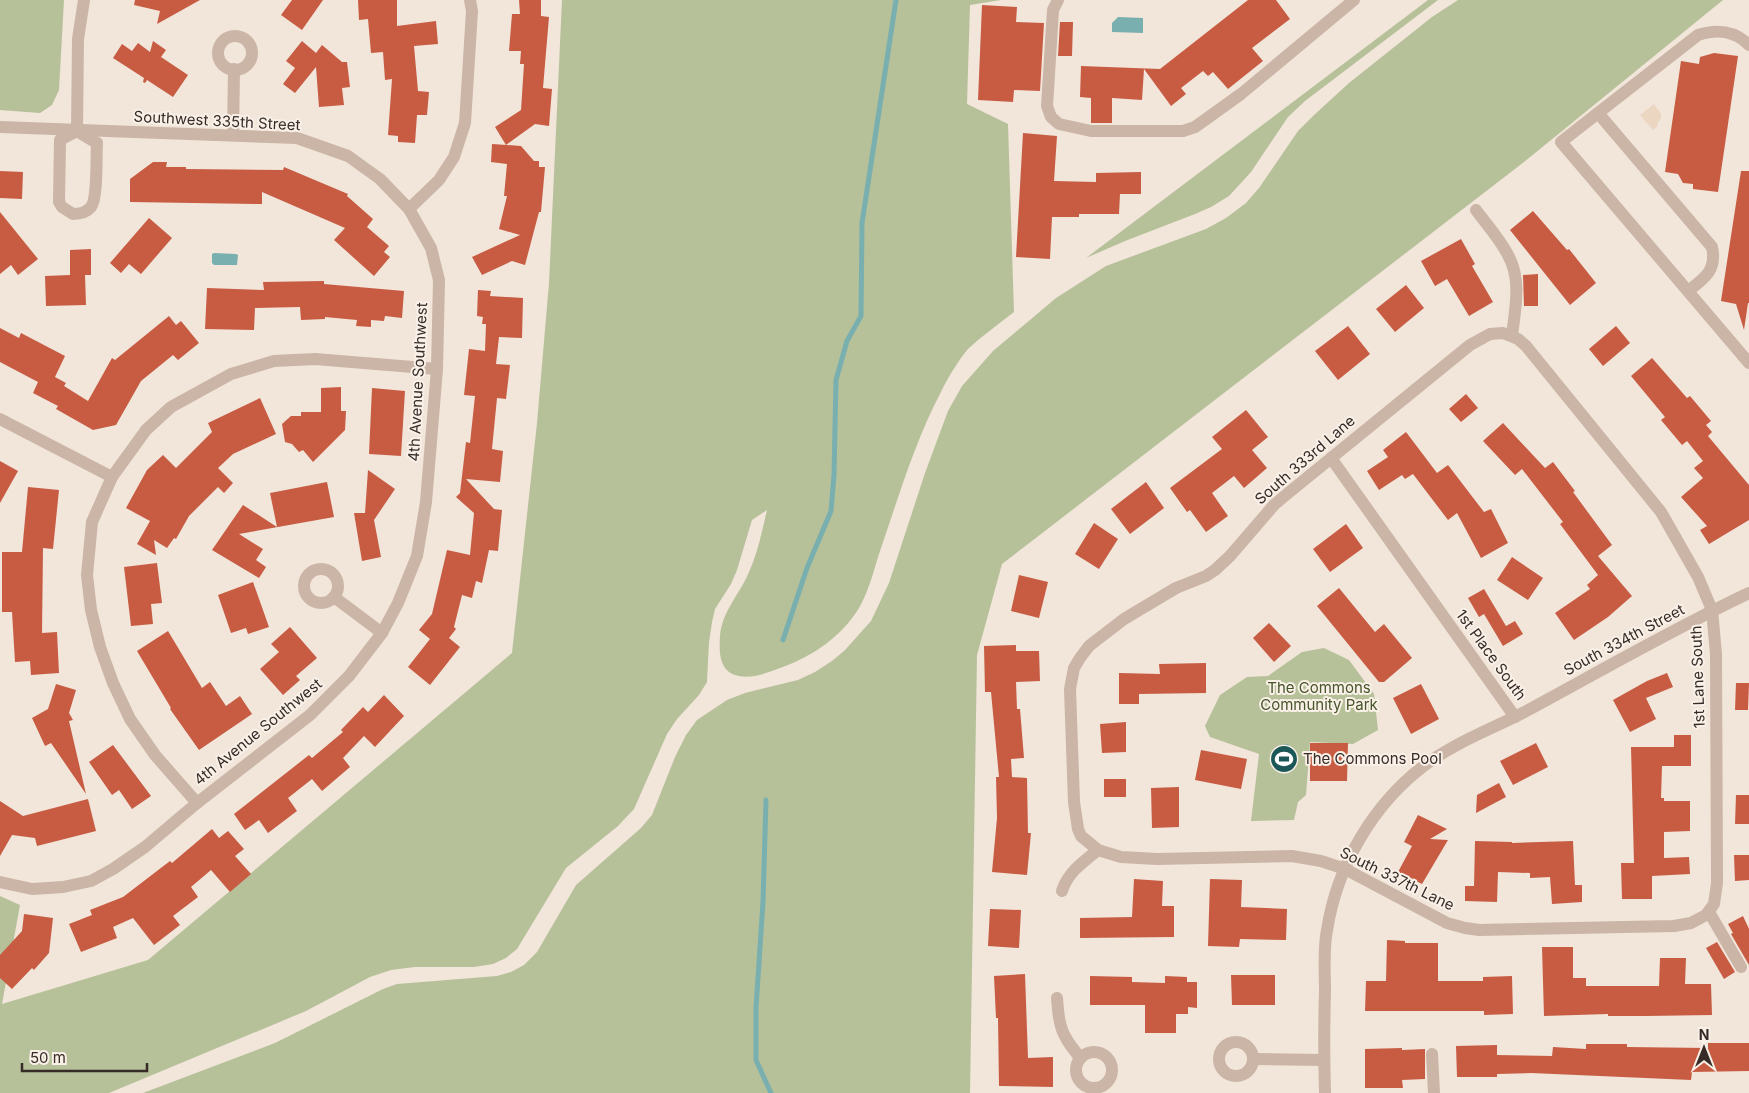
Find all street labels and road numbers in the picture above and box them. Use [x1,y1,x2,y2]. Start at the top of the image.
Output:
street label: Southwest 335th Street [133,107,301,134]
street label: 4th Avenue Southwest [404,302,431,462]
street label: South 333rd Lane [1251,411,1359,508]
street label: South 334th Street [1560,600,1687,679]
street label: 1st Place South [1452,606,1531,704]
street label: 1st Lane South [1686,625,1709,729]
street label: 4th Avenue Southwest [190,674,326,789]
street label: South 337th Lane [1337,843,1458,914]

